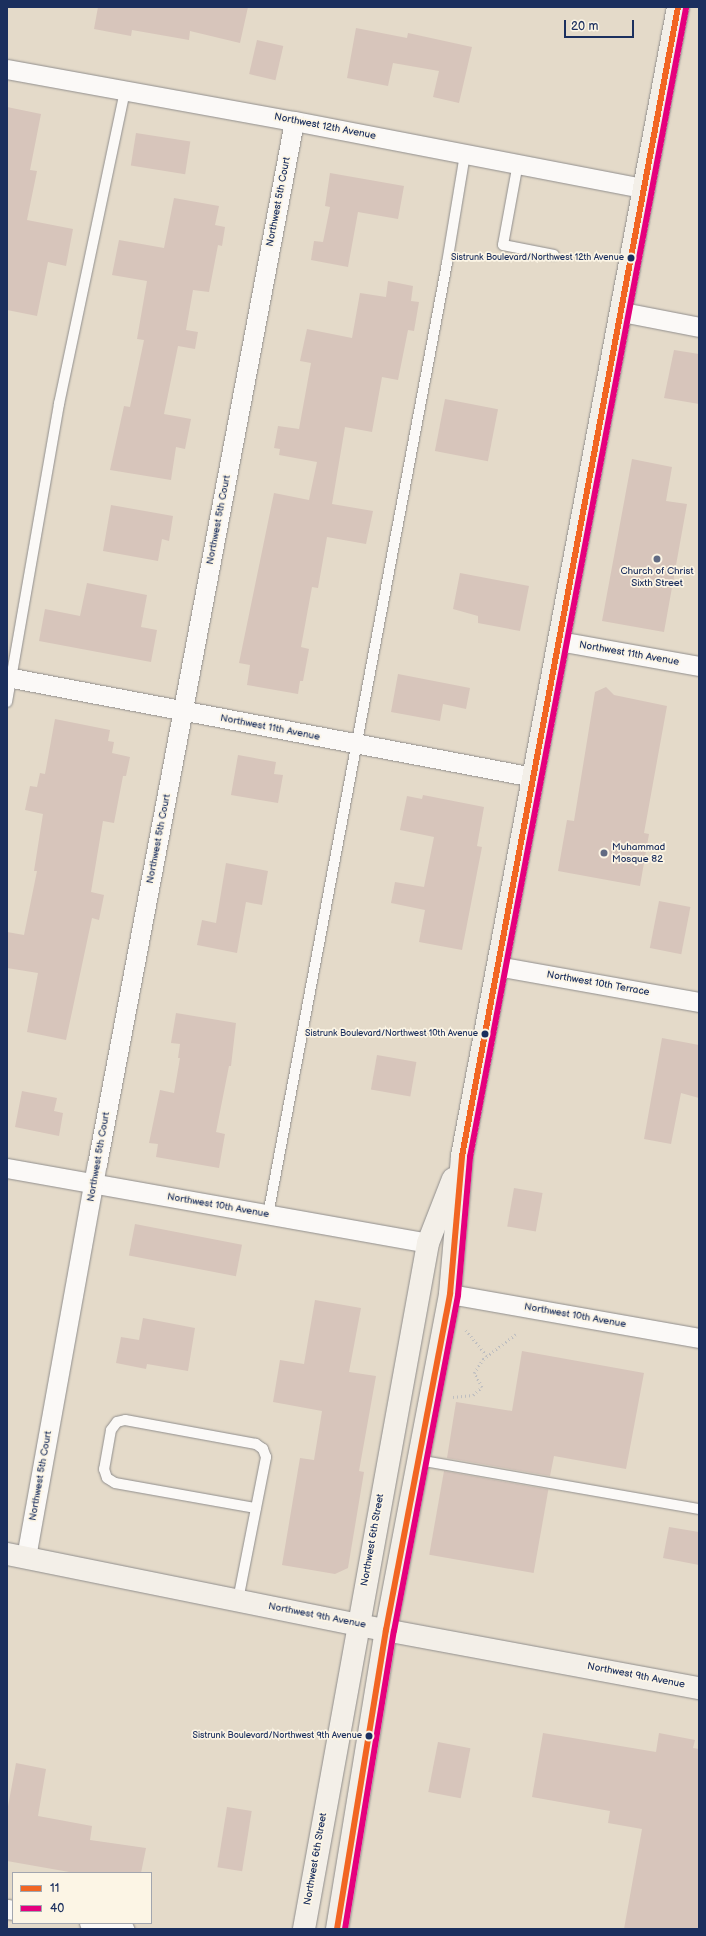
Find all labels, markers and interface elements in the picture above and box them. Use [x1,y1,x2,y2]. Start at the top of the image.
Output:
scale bar [566,12,636,38]
text: 20 m [571,19,598,34]
street label: Northwest 12th Avenue [273,111,377,143]
street label: Northwest 5th Court [264,156,294,248]
place label: Sistrunk Boulevard/Northwest 12th Avenue [451,253,624,263]
marker: Sistrunk Boulevard/Northwest 12th Avenue [626,253,636,263]
street label: Northwest 5th Court [204,474,234,566]
marker: Church of Christ Sixth Street [652,554,662,564]
place label: Church of Christ Sixth Street [620,565,694,588]
street label: Northwest 11th Avenue [578,639,680,669]
street label: Northwest 11th Avenue [219,712,321,744]
street label: Northwest 5th Court [144,793,174,885]
place label: Muhammad Mosque 82 [612,841,665,864]
marker: Muhammad Mosque 82 [599,848,609,858]
street label: Northwest 10th Terrace [545,969,651,999]
place label: Sistrunk Boulevard/Northwest 10th Avenue [305,1029,478,1039]
marker: Sistrunk Boulevard/Northwest 10th Avenue [480,1029,490,1039]
street label: Northwest 5th Court [85,1111,113,1203]
street label: Northwest 10th Avenue [166,1191,270,1221]
street label: Northwest 10th Avenue [523,1301,627,1331]
street label: Northwest 5th Court [27,1430,55,1522]
street label: Northwest 6th Street [359,1493,387,1587]
street label: Northwest 9th Avenue [267,1601,367,1631]
street label: Northwest 9th Avenue [586,1661,686,1691]
place label: Sistrunk Boulevard/Northwest 9th Avenue [193,1731,362,1741]
marker: Sistrunk Boulevard/Northwest 9th Avenue [364,1731,374,1741]
street label: Northwest 6th Street [302,1812,330,1906]
legend [12,1872,152,1924]
text: 11 [50,1881,59,1896]
text: 40 [50,1901,64,1916]

